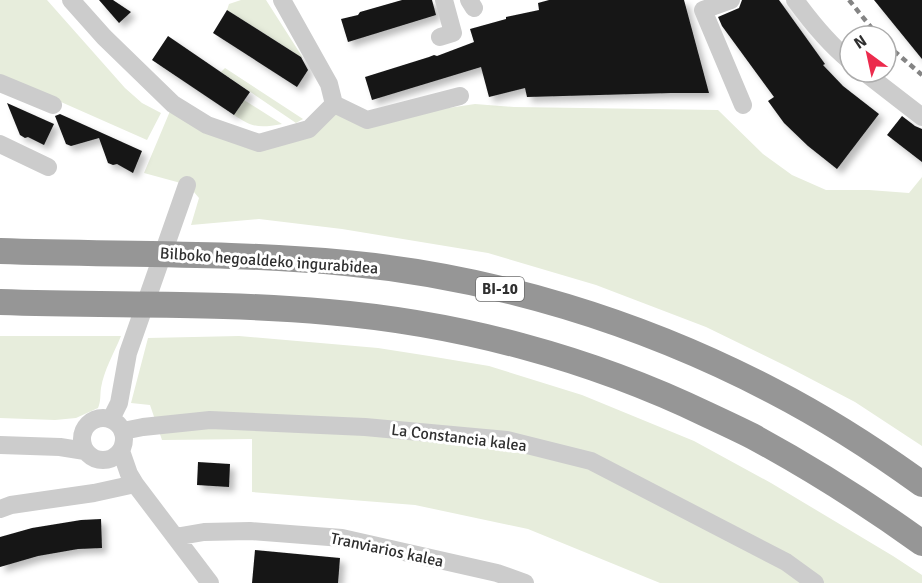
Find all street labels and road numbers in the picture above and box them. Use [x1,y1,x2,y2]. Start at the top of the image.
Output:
street label: Bilboko hegoaldeko ingurabidea [159,243,379,279]
road number: BI-10 [476,277,524,301]
street label: La Constancia kalea [390,420,528,456]
street label: Tranviarios kalea [329,528,445,572]

